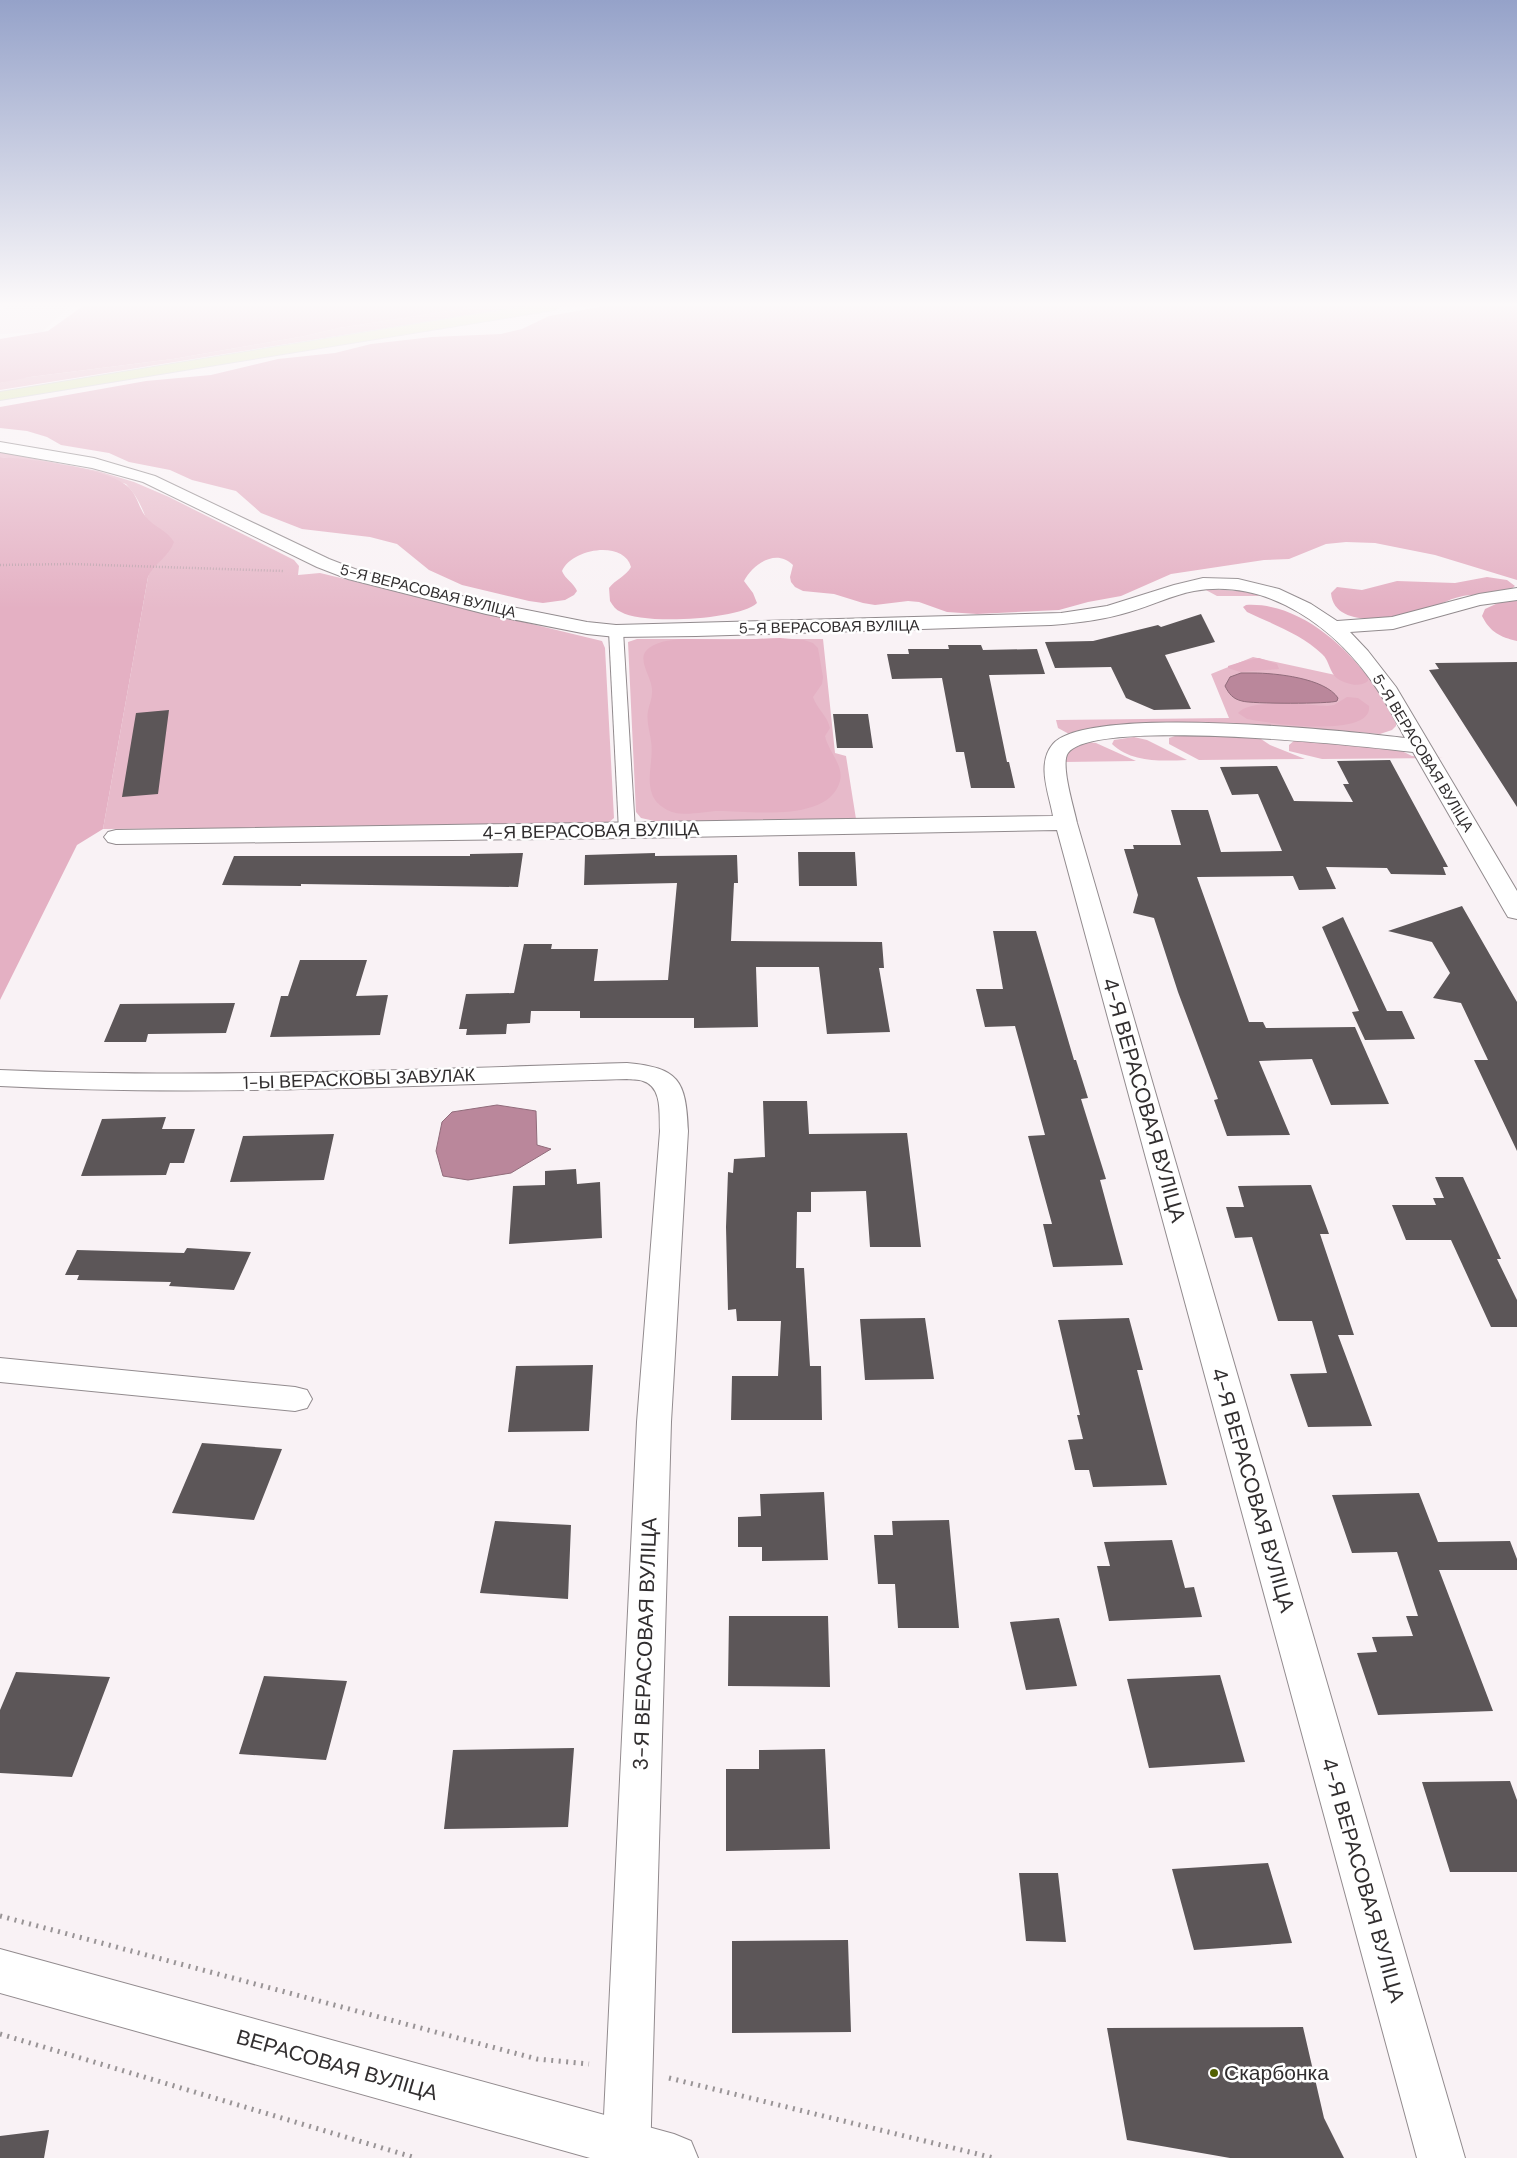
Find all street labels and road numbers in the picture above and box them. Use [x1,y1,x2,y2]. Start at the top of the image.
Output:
street label: 5-Я ВЕРАСОВАЯ ВУЛІЦА [338,559,518,623]
street label: 5-Я ВЕРАСОВАЯ ВУЛІЦА [738,615,920,639]
street label: 5-Я ВЕРАСОВАЯ ВУЛІЦА [1368,670,1478,836]
street label: 4-Я ВЕРАСОВАЯ ВУЛІЦА [482,817,700,845]
street label: 4-Я ВЕРАСОВАЯ ВУЛІЦА [1096,974,1192,1226]
street label: 1-Ы ВЕРАСКОВЫ ЗАВУЛАК [243,1063,476,1095]
street label: 4-Я ВЕРАСОВАЯ ВУЛІЦА [1205,1364,1301,1616]
street label: 3-Я ВЕРАСОВАЯ ВУЛІЦА [627,1517,663,1771]
street label: 4-Я ВЕРАСОВАЯ ВУЛІЦА [1315,1754,1411,2006]
street label: ВЕРАСОВАЯ ВУЛІЦА [233,2023,441,2107]

